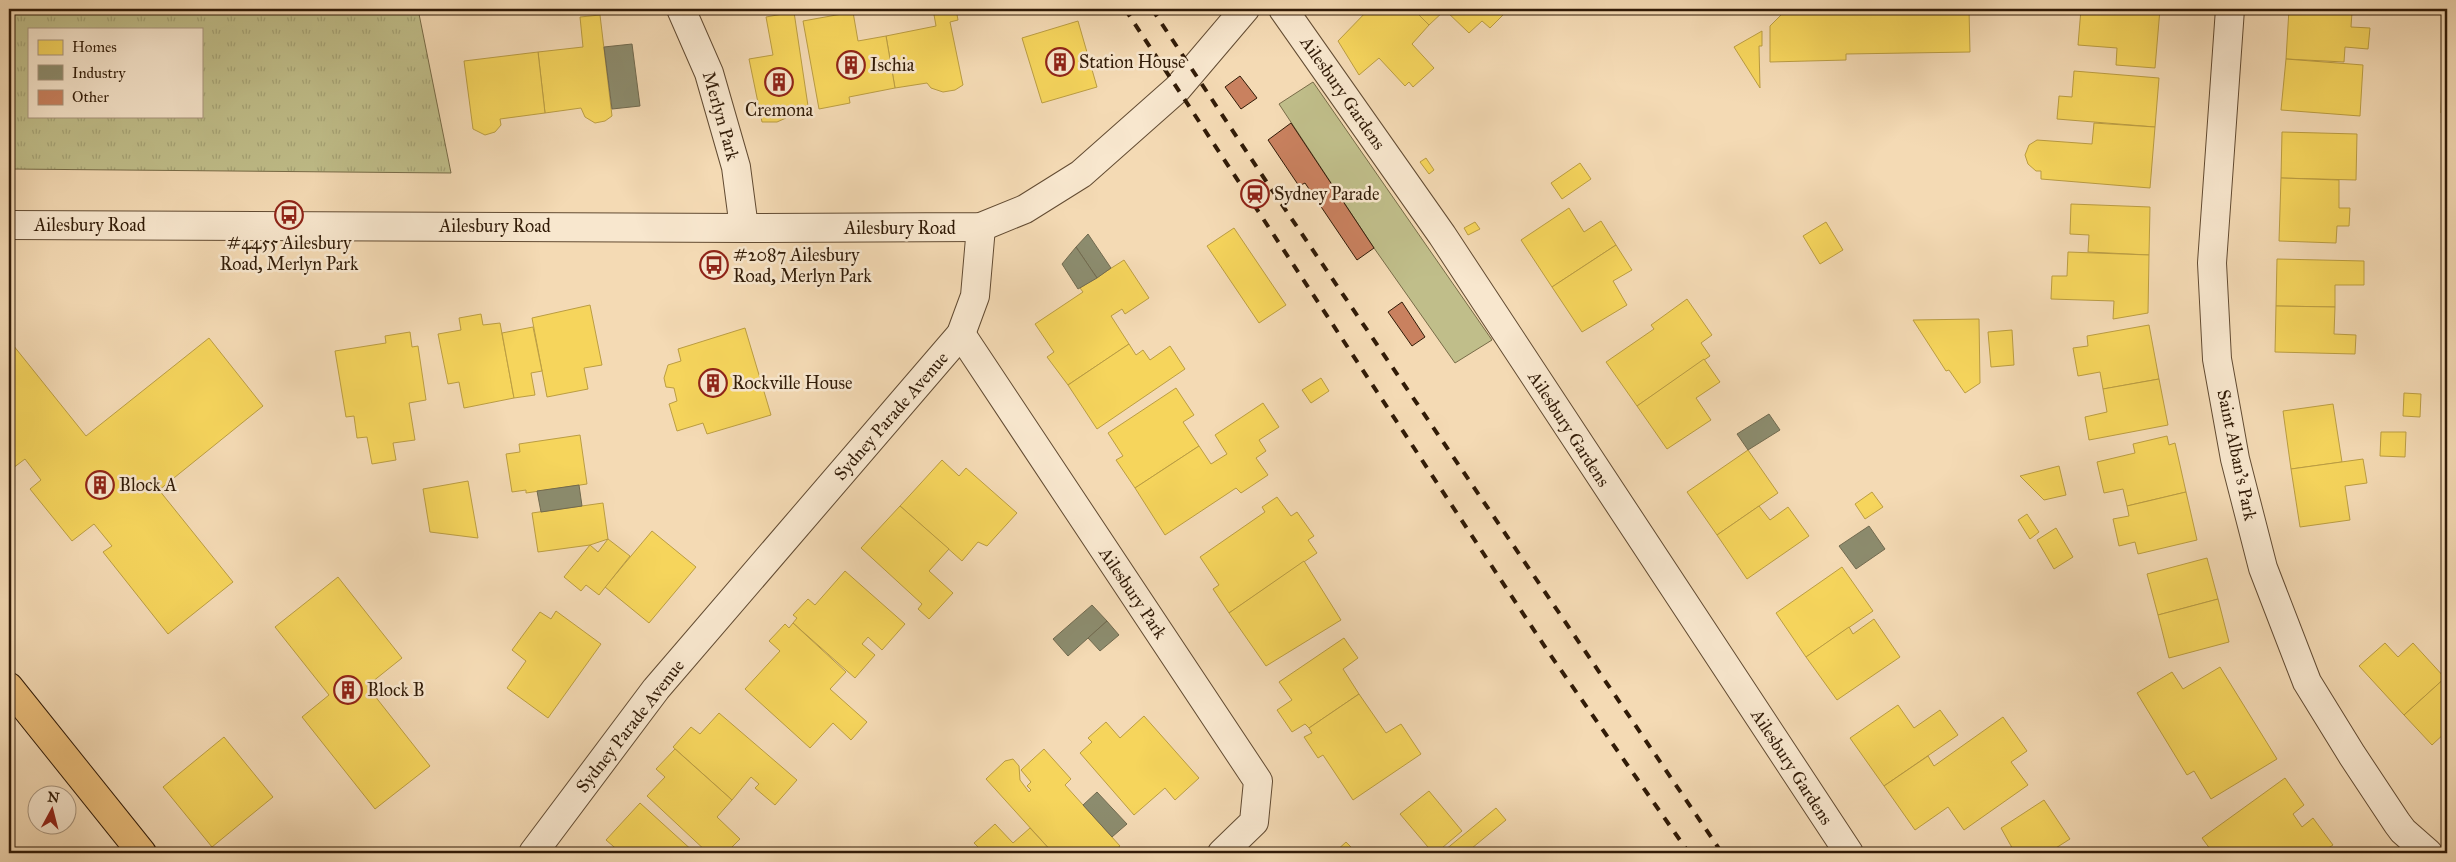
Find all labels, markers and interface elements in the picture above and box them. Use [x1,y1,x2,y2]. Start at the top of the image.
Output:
legend [28,28,202,118]
street label: Ailesbury Gardens [1295,31,1390,154]
text: Homes [72,38,117,56]
building icon: Station House [1045,47,1075,77]
building icon: Ischia [836,50,866,80]
place label: Station House [1079,51,1186,73]
place label: Ischia [870,54,915,76]
text: Industry [72,64,126,82]
building icon: Cremona [764,67,794,97]
street label: Merlyn Park [698,69,744,164]
text: Other [72,88,109,106]
place label: Cremona [745,99,813,121]
station icon: Sydney Parade [1240,179,1270,209]
place label: Sydney Parade [1274,183,1379,205]
bus stop icon: #4455 Ailesbury Road, Merlyn Park [274,200,304,230]
street label: Ailesbury Road [33,214,146,236]
street label: Ailesbury Road [438,215,551,237]
street label: Ailesbury Road [843,217,956,239]
place label: #4455 Ailesbury Road, Merlyn Park [220,232,359,275]
place label: #2087 Ailesbury Road, Merlyn Park [733,244,872,287]
bus stop icon: #2087 Ailesbury Road, Merlyn Park [699,250,729,280]
street label: Sydney Parade Avenue [829,347,953,485]
street label: Ailesbury Gardens [1523,366,1615,491]
building icon: Rockville House [698,368,728,398]
place label: Rockville House [732,372,853,394]
street label: Saint Alban's Park [2212,388,2262,523]
building icon: Block A [85,470,115,500]
place label: Block A [119,474,177,496]
street label: Ailesbury Park [1094,542,1172,644]
street label: Sydney Parade Avenue [571,655,689,797]
building icon: Block B [333,675,363,705]
place label: Block B [367,679,425,701]
street label: Ailesbury Gardens [1746,704,1838,829]
north arrow [28,784,78,834]
text: N [47,788,61,807]

